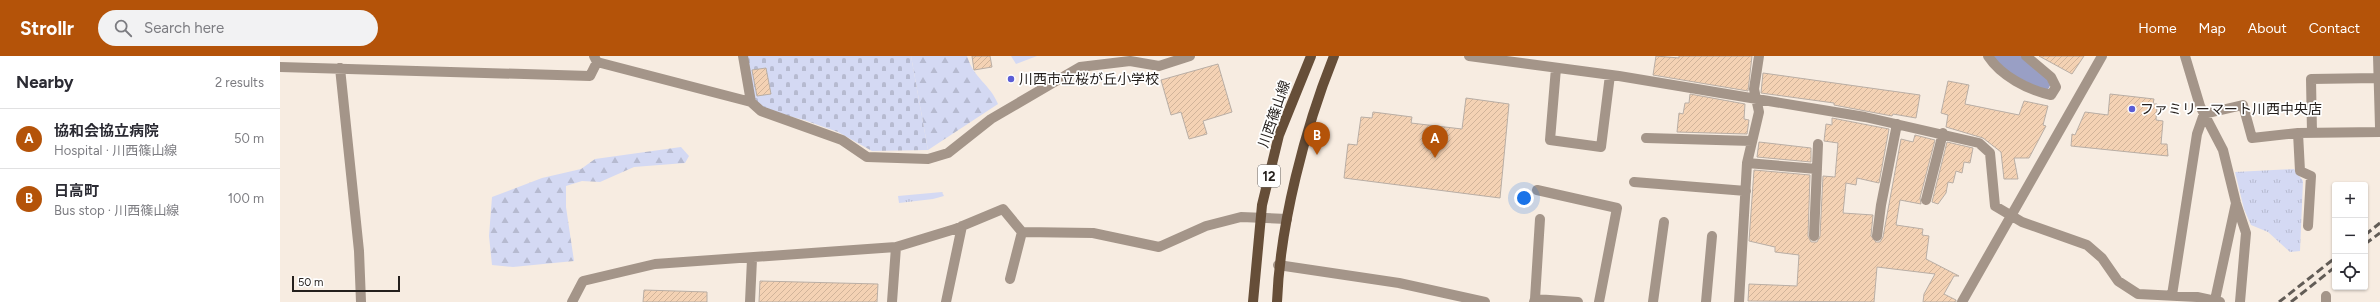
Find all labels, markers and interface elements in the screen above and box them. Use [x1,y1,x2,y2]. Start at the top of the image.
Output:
search box [98,10,378,46]
text: Strollr [20,17,74,40]
icon: search [112,17,134,39]
text: Search here [144,19,224,37]
text: Home [2138,20,2177,37]
text: Map [2199,20,2226,37]
text: About [2248,20,2287,37]
text: Contact [2309,20,2360,37]
place label: 川西市立桜が丘小学校 [1019,71,1159,88]
text: Nearby [16,72,74,92]
marker: 川西市立桜が丘小学校 [1006,74,1016,84]
text: 2 results [215,75,264,90]
street label: 川西篠山線 [1255,78,1294,150]
place label: ファミリーマート川西中央店 [2140,101,2322,118]
marker: ファミリーマート川西中央店 [2127,104,2137,114]
text: 協和会協立病院 [54,122,159,140]
pin: B [1304,122,1330,155]
pin: A [1422,125,1448,158]
text: A [24,131,34,146]
text: 50 m [234,131,264,146]
text: Hospital · 川西篠山線 [54,143,177,158]
road number: 12 [1258,165,1280,187]
text: 日高町 [54,182,99,200]
map controls [2332,182,2368,290]
button: + [2332,182,2368,218]
your location [1514,188,1534,208]
text: B [25,191,33,206]
text: 100 m [228,191,264,206]
text: Bus stop · 川西篠山線 [54,203,179,218]
button: − [2332,218,2368,254]
button: locate [2332,254,2368,290]
scale bar [292,274,400,293]
text: 50 m [298,276,323,289]

